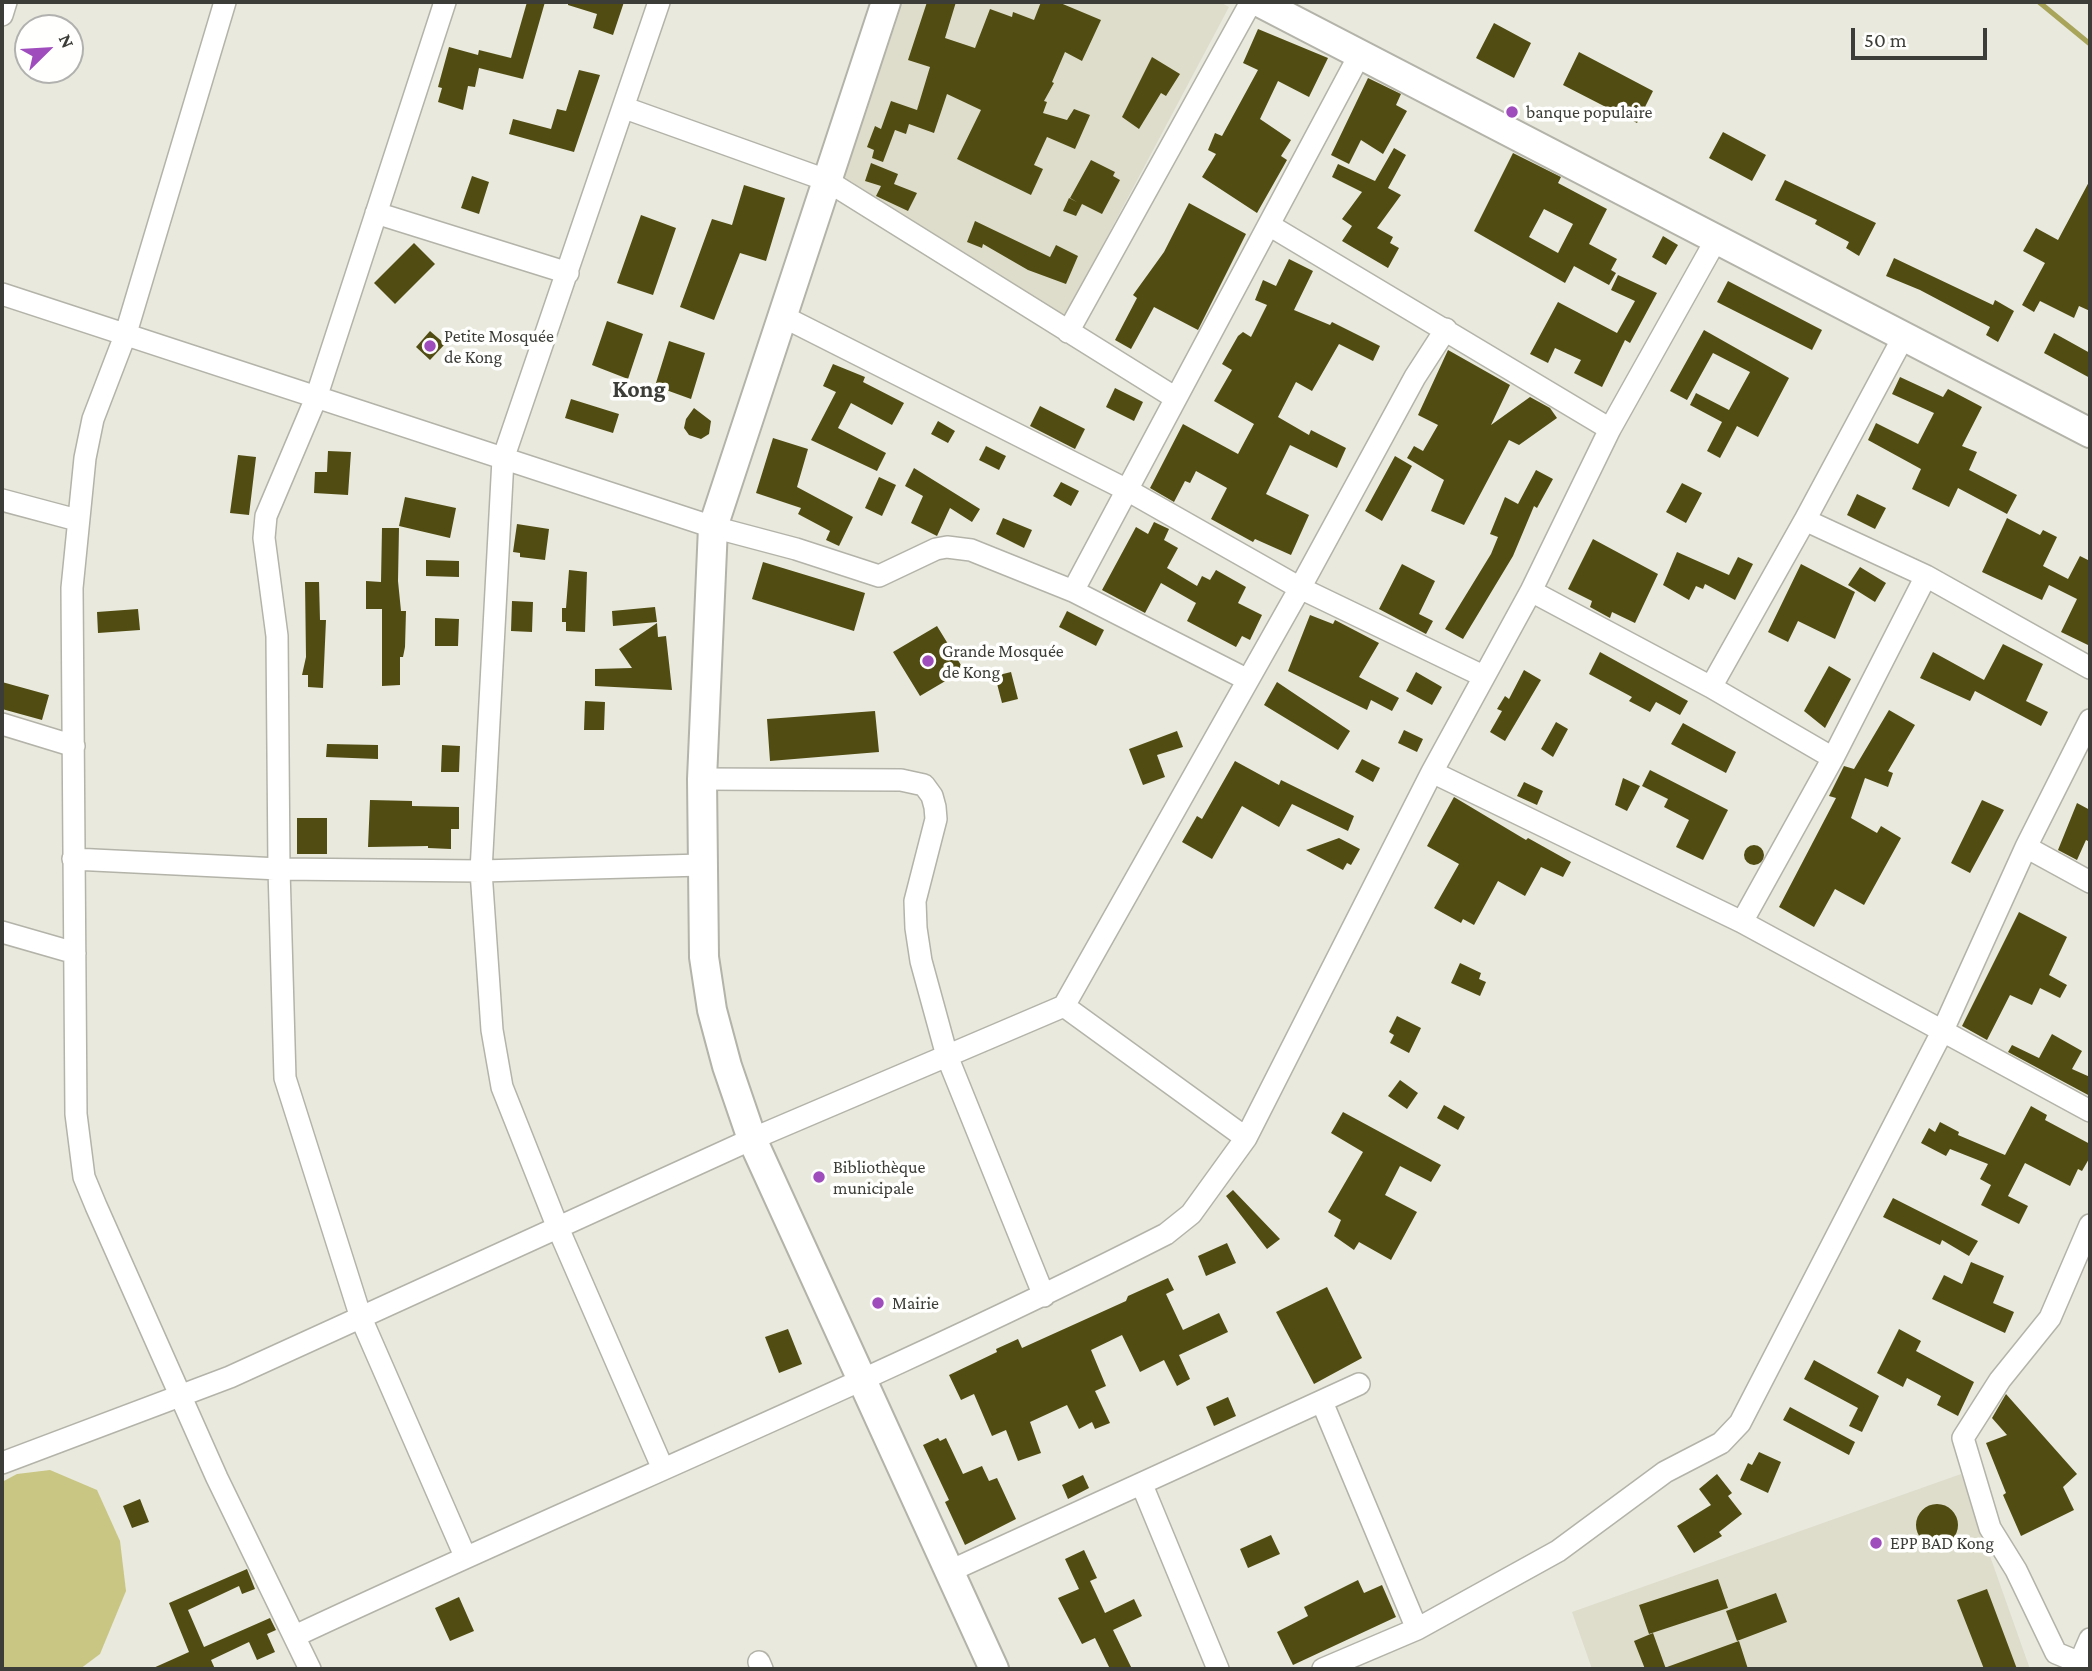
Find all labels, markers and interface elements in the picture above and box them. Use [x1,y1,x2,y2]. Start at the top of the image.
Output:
north arrow [14,14,84,84]
scale bar [1854,14,1990,58]
text: 50 m [1864,28,1907,52]
text: N [55,31,79,51]
place label: banque populaire [1526,101,1652,123]
marker: banque populaire [1504,104,1520,120]
place label: Petite Mosquée de Kong [444,325,554,368]
marker: Petite Mosquée de Kong [422,338,438,354]
district label: Kong [612,376,666,404]
place label: Grande Mosquée de Kong [942,640,1064,682]
marker: Grande Mosquée de Kong [920,653,936,669]
place label: Bibliothèque municipale [833,1156,925,1198]
marker: Bibliothèque municipale [811,1169,827,1185]
place label: Mairie [892,1292,939,1314]
marker: Mairie [870,1295,886,1311]
place label: EPP BAD Kong [1890,1532,1994,1554]
marker: EPP BAD Kong [1868,1535,1884,1551]

